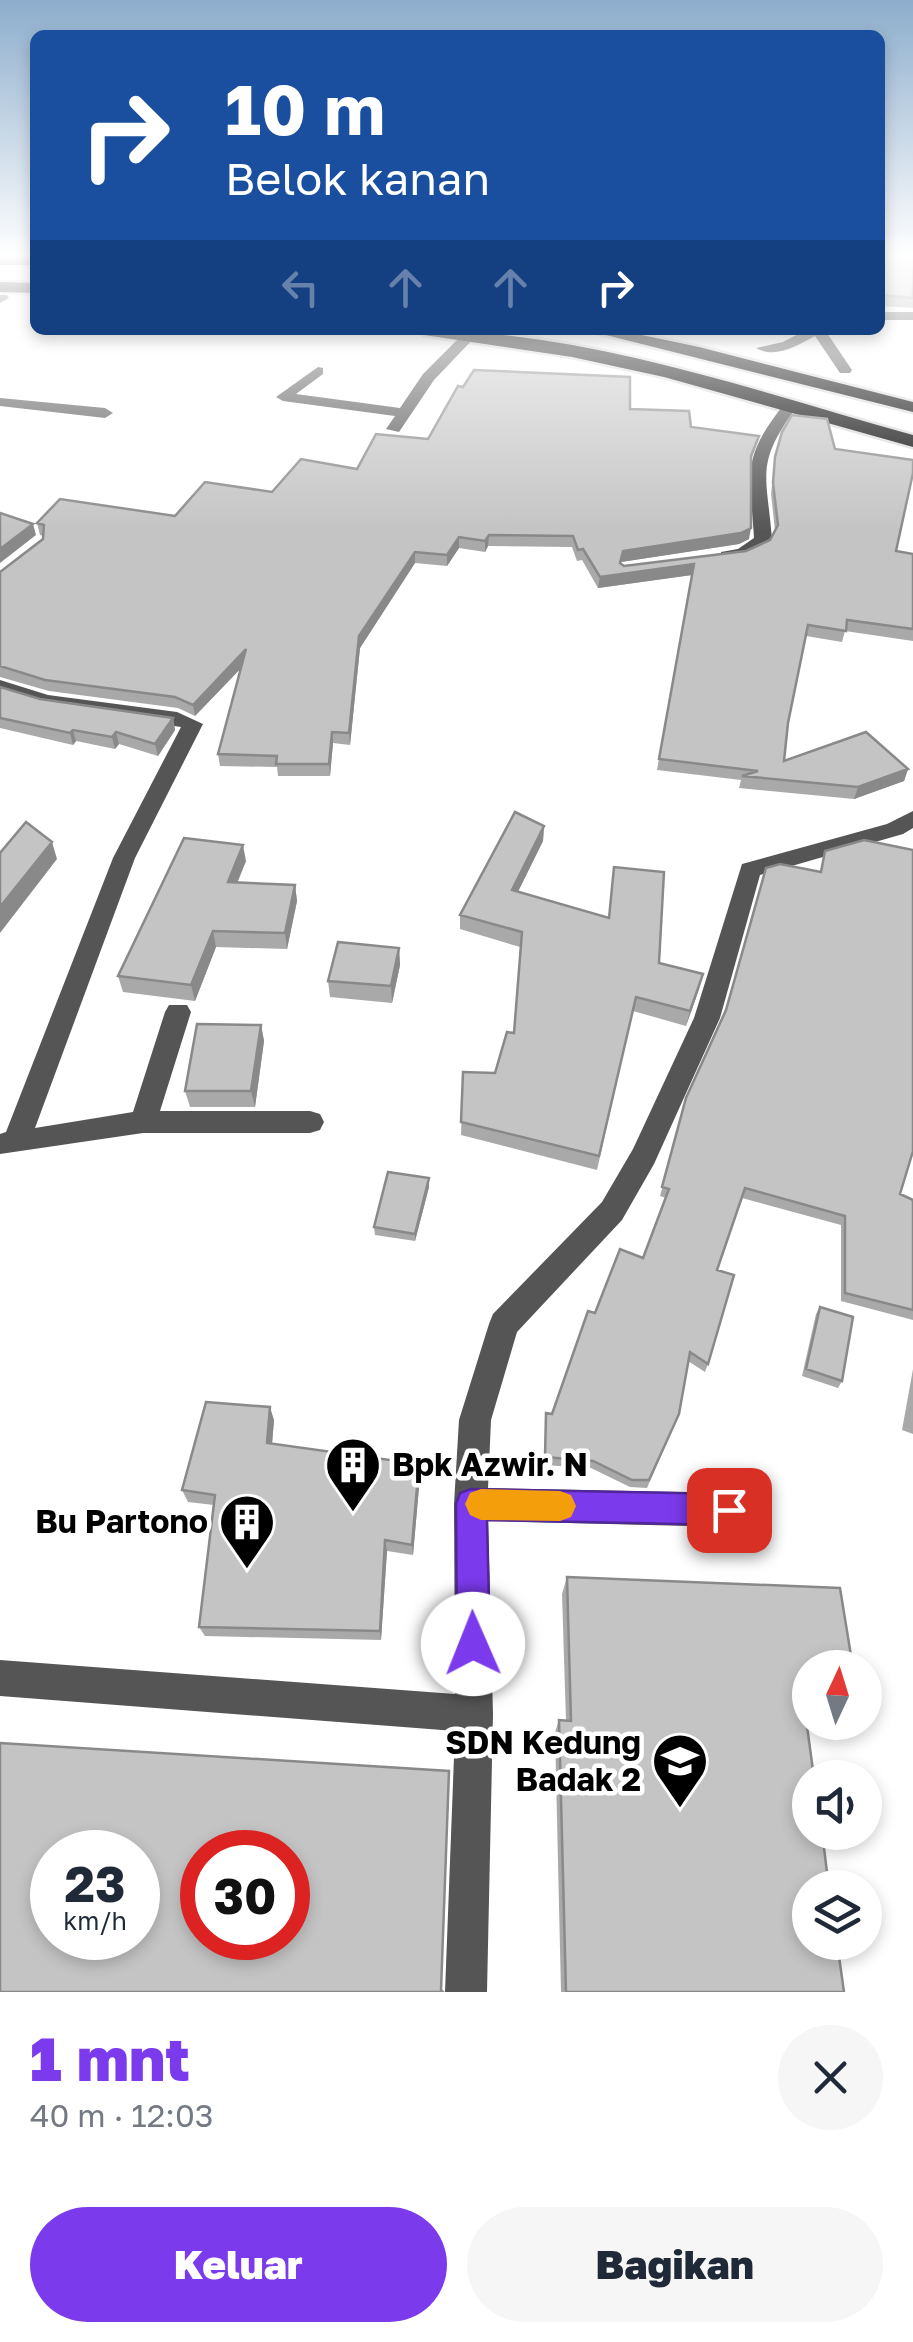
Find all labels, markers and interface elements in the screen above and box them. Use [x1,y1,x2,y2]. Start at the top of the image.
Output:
text: 10 m [225,66,385,150]
icon: right [60,70,190,200]
text: Belok kanan [225,151,490,205]
icon: left [273,260,328,315]
icon: ahead [378,260,433,315]
icon: ahead [483,260,538,315]
icon: right [588,260,643,315]
building icon: Bpk Azwir. N [323,1435,383,1514]
place label: Bpk Azwir. N [392,1445,588,1483]
pin [687,1468,772,1553]
icon: arrive [702,1483,757,1538]
building icon: Bu Partono [217,1492,277,1571]
place label: Bu Partono [35,1502,208,1540]
position arrow [421,1592,525,1696]
north arrow [792,1650,882,1740]
map controls [792,1650,882,1960]
place label: SDN Kedung Badak 2 [445,1723,641,1798]
school or university icon: SDN Kedung Badak 2 [650,1731,710,1810]
button: sound [792,1760,882,1850]
speed limit sign: 30 [180,1830,310,1960]
text: 23 [64,1853,125,1913]
button: layers [792,1870,882,1960]
text: km/h [63,1905,127,1936]
text: 1 mnt [30,2022,190,2094]
button: close [778,2025,883,2130]
text: 40 m · 12:03 [30,2096,214,2134]
button: Keluar [30,2207,447,2322]
button: Bagikan [467,2207,883,2322]

